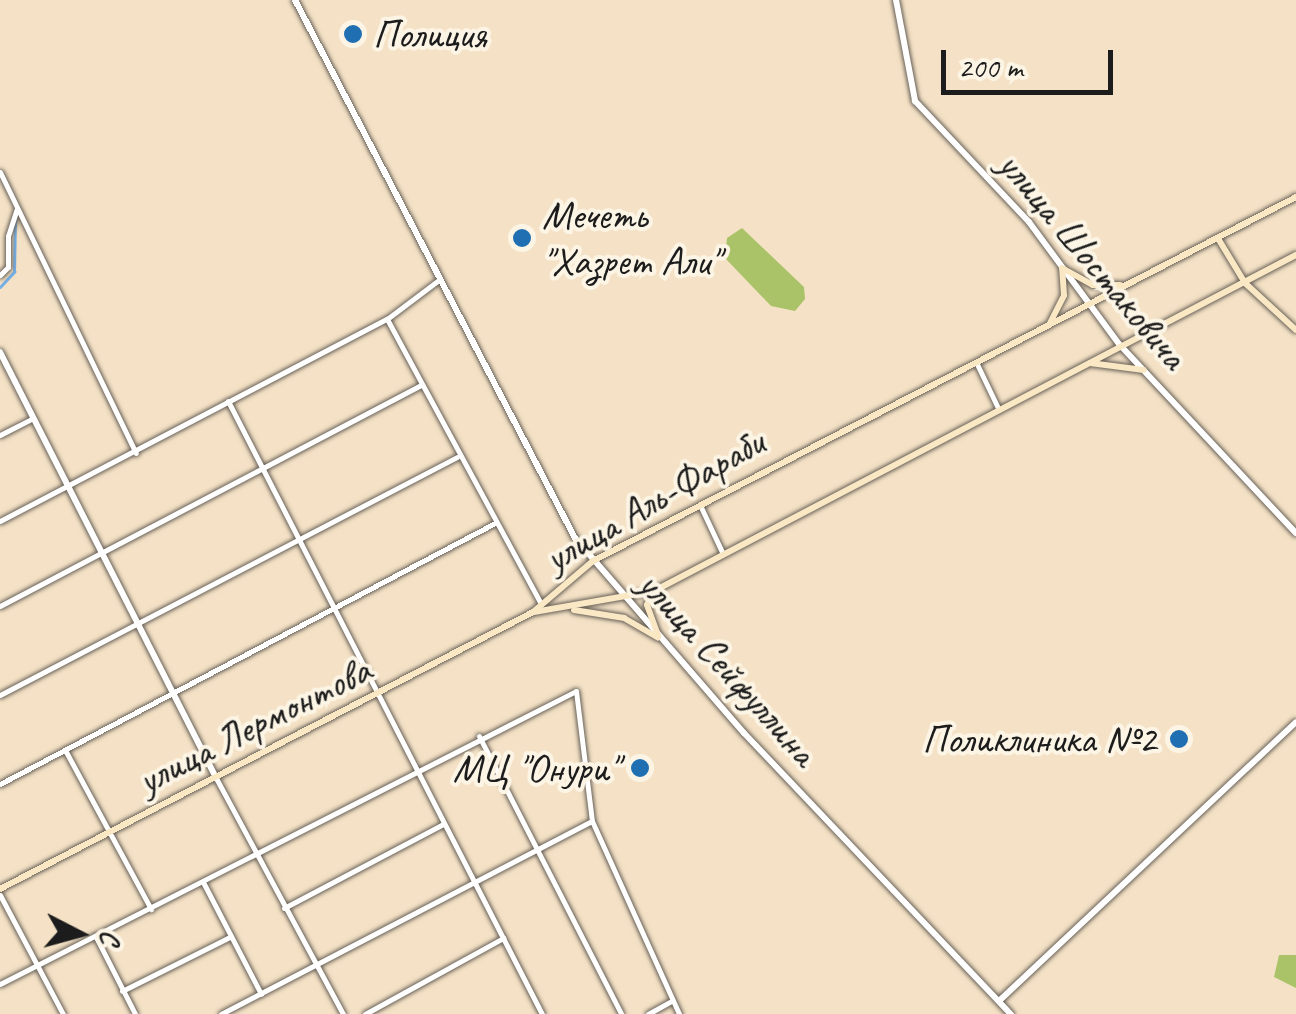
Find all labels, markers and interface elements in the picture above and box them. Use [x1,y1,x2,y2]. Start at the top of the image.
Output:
place label: Полиция [373,10,486,58]
marker: Полиция [342,23,364,45]
scale bar [946,30,1118,92]
text: 200 m [958,48,1023,86]
street label: улица Шостаковича [987,140,1199,380]
place label: Мечеть "Хазрет Али" [542,191,720,285]
marker: Мечеть "Хазрет Али" [511,227,533,249]
street label: улица Аль-Фараби [536,418,772,582]
street label: улица Сейфуллина [628,561,828,775]
street label: улица Лермонтова [129,646,379,804]
place label: Поликлиника №2 [922,715,1156,763]
marker: Поликлиника №2 [1166,726,1192,752]
place label: МЦ "Онури" [453,744,618,792]
marker: МЦ "Онури" [627,755,653,781]
north arrow [30,884,130,984]
text: С [92,929,128,946]

